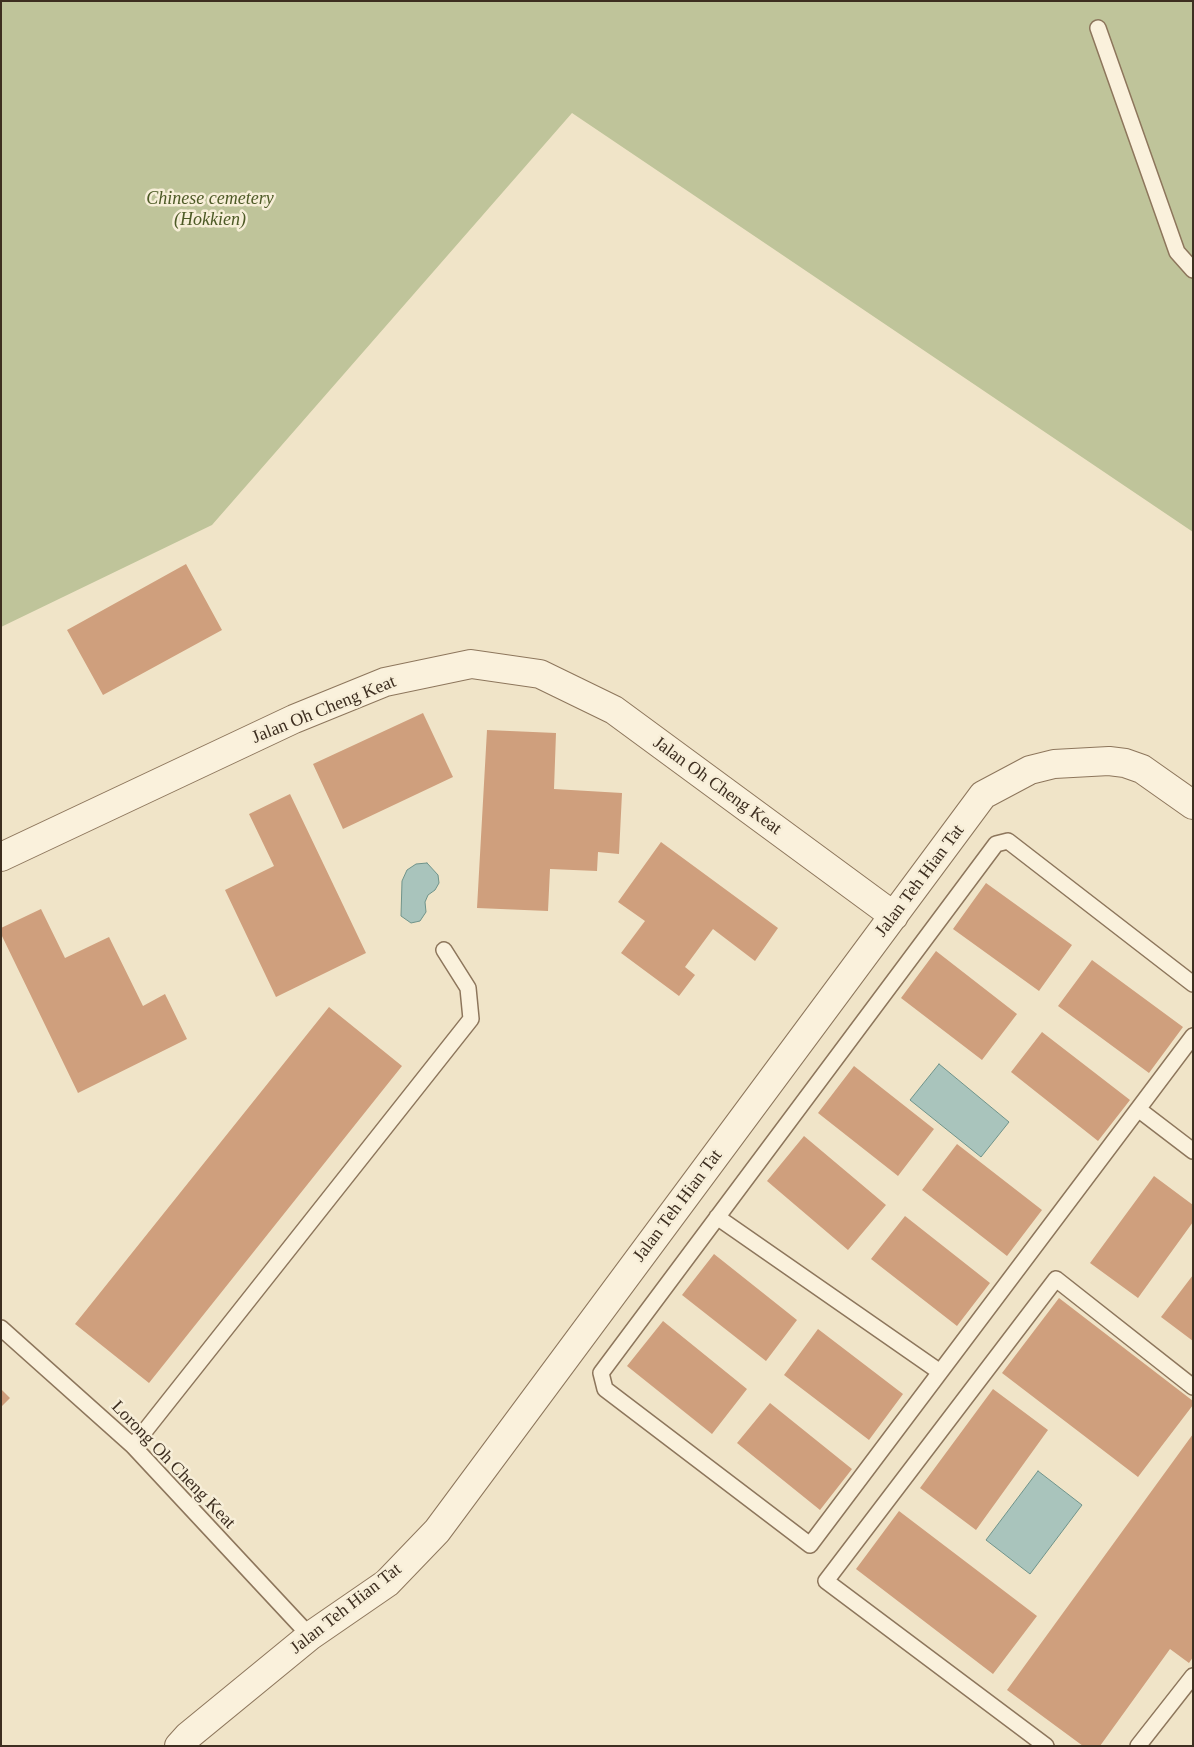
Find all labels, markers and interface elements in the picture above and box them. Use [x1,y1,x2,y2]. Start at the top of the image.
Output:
park label: Chinese cemetery (Hokkien) [146,188,274,230]
street label: Jalan Oh Cheng Keat [249,671,399,749]
street label: Jalan Oh Cheng Keat [649,732,785,840]
street label: Jalan Teh Hian Tat [871,821,969,941]
street label: Jalan Teh Hian Tat [629,1146,727,1266]
street label: Lorong Oh Cheng Keat [106,1397,240,1533]
street label: Jalan Teh Hian Tat [286,1559,406,1659]

